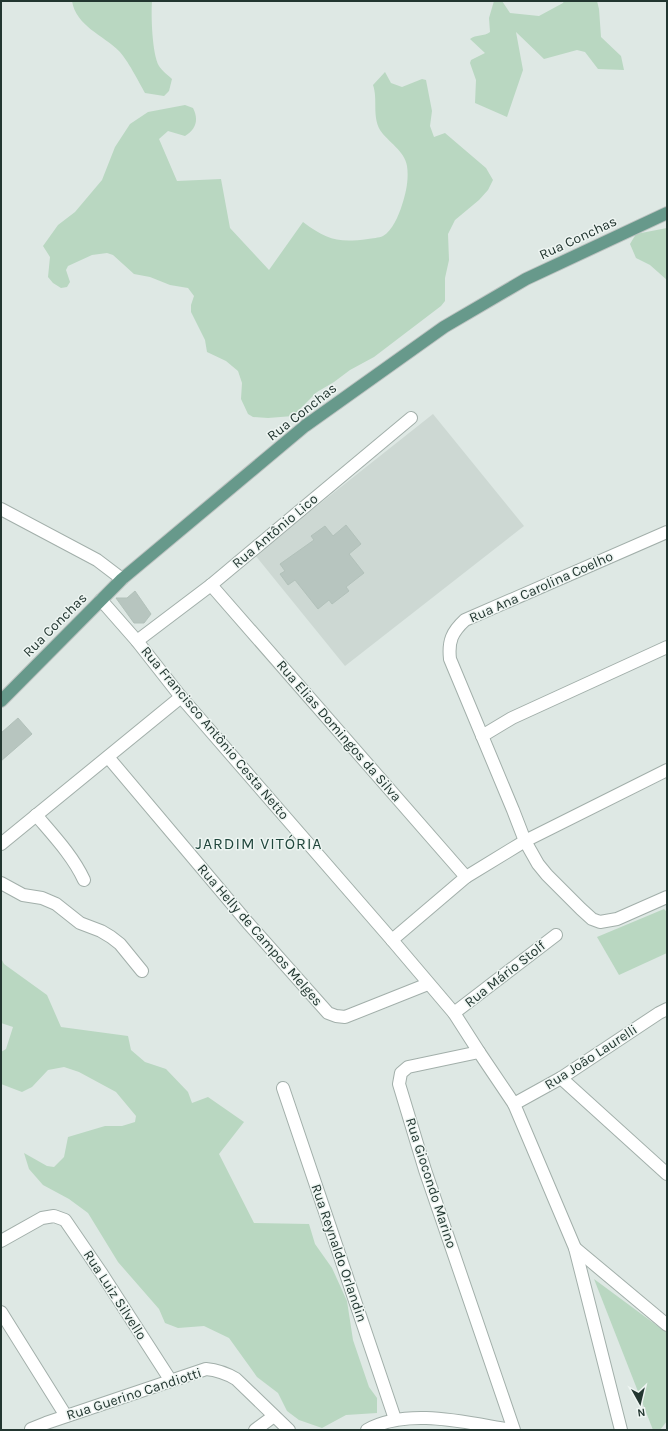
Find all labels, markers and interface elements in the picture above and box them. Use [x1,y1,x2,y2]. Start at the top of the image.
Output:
street label: Rua Conchas [537,213,619,263]
street label: Rua Conchas [264,380,340,444]
street label: Rua Antônio Lico [229,490,321,572]
street label: Rua Ana Carolina Coelho [466,548,616,626]
street label: Rua Conchas [19,589,91,661]
street label: Rua Francisco Antônio Cesta Netto [137,643,293,823]
street label: Rua Elias Domingos da Silva [273,657,405,805]
district label: JARDIM VITÓRIA [195,834,323,853]
street label: Rua Helly de Campos Melges [194,861,326,1009]
street label: Rua Mário Stolf [461,937,549,1011]
street label: Rua João Laurelli [541,1021,641,1093]
street label: Rua Giocondo Marino [402,1116,460,1250]
street label: Rua Reynaldo Orlandin [307,1182,371,1324]
street label: Rua Luiz Silvello [80,1247,150,1343]
street label: Rua Guerino Candiotti [64,1364,204,1424]
north arrow [620,1383,660,1423]
text: N [637,1405,646,1419]

